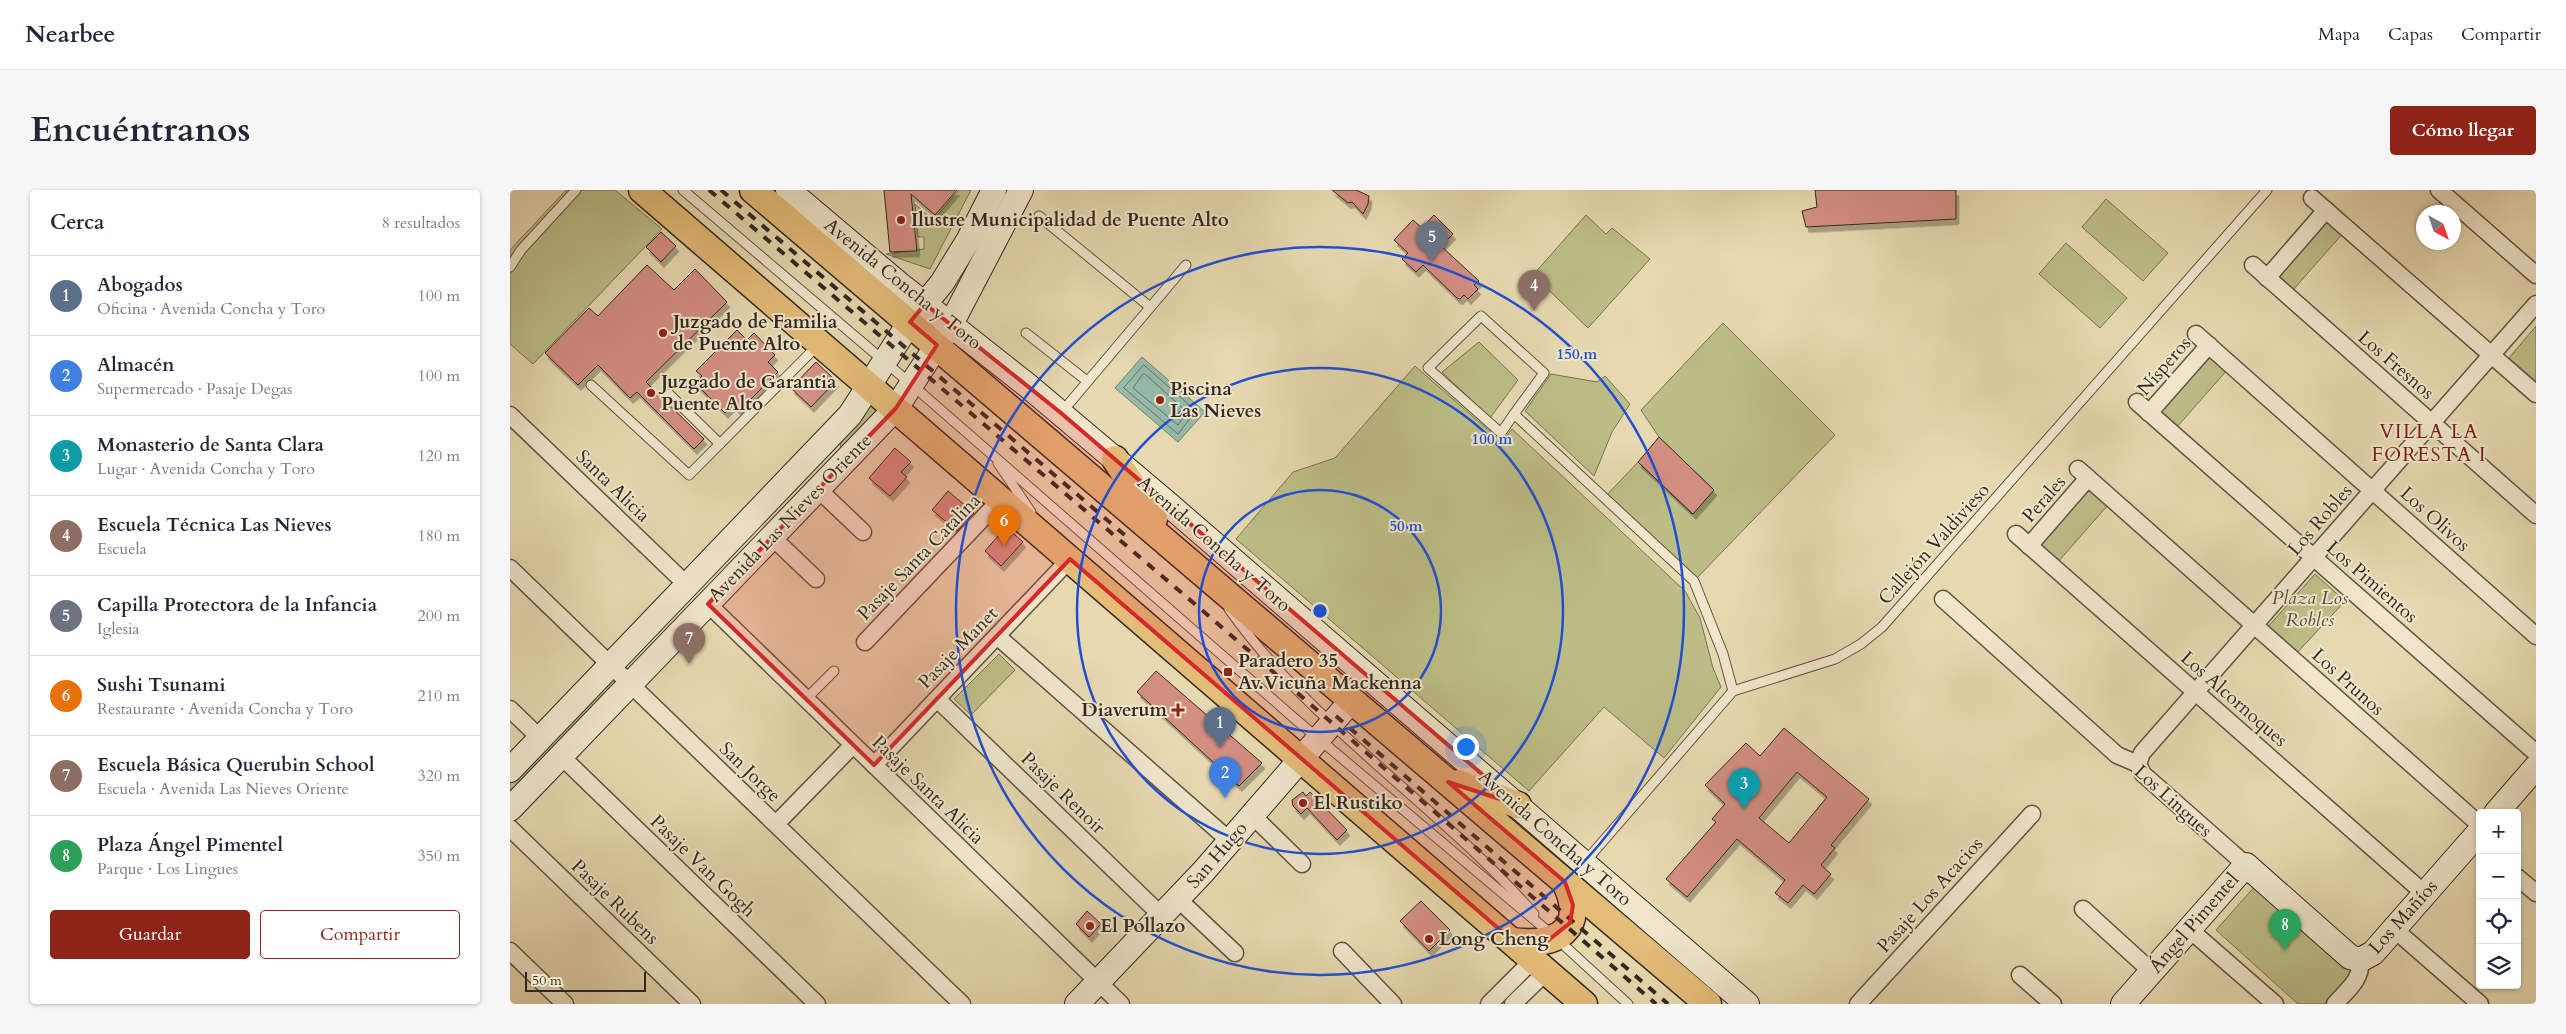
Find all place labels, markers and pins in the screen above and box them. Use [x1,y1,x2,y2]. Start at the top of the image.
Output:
place label: Ilustre Municipalidad de Puente Alto [911,207,1229,233]
marker: Ilustre Municipalidad de Puente Alto [895,214,907,226]
pin: 5 [1416,221,1448,262]
pin: 4 [1518,270,1550,311]
place label: Juzgado de Familia de Puente Alto [670,309,838,357]
marker: Juzgado de Familia de Puente Alto [657,327,669,339]
place label: Juzgado de Garantia Puente Alto [658,369,837,417]
place label: Piscina Las Nieves [1170,376,1261,424]
marker: Juzgado de Garantia Puente Alto [645,387,657,399]
marker: Piscina Las Nieves [1154,394,1166,406]
pin: 6 [988,505,1020,546]
centre of rings [1311,602,1329,620]
pin: 7 [673,623,705,664]
place label: Paradero 35 Av.Vicuña Mackenna [1238,648,1422,696]
marker: Paradero 35 Av.Vicuña Mackenna [1222,666,1234,678]
place label: Diaverum [1081,697,1168,723]
marker: Diaverum [1171,703,1185,717]
pin: 1 [1204,707,1236,748]
pin: 2 [1209,757,1241,798]
pin: 3 [1728,768,1760,809]
place label: El Rustiko [1313,790,1403,816]
marker: El Rustiko [1297,797,1309,809]
pin: 8 [2269,909,2301,950]
place label: El Pollazo [1100,913,1185,939]
marker: El Pollazo [1084,920,1096,932]
place label: Long Cheng [1439,926,1549,952]
marker: Long Cheng [1423,933,1435,945]

